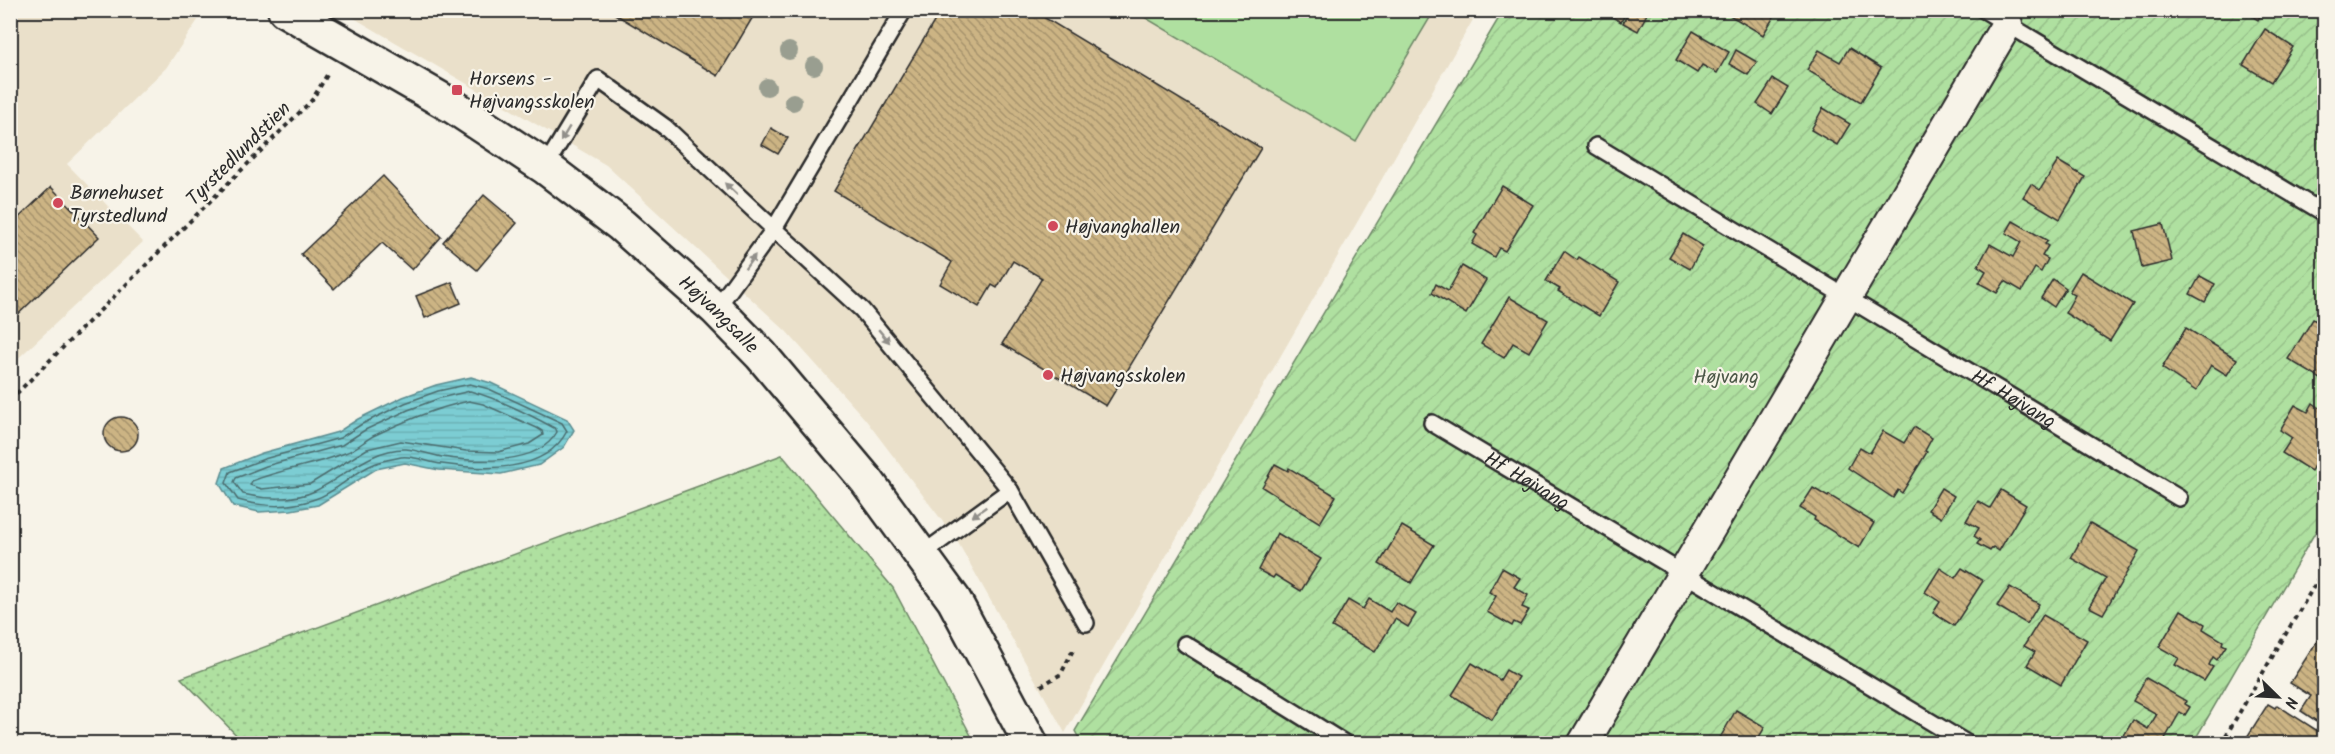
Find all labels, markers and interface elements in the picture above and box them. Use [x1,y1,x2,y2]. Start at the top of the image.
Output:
place label: Horsens - Højvangsskolen [469,64,595,119]
marker: Horsens - Højvangsskolen [450,83,464,97]
street label: Tyrstedlundstien [179,94,299,214]
one-way arrow [559,126,570,142]
place label: Børnehuset Tyrstedlund [70,178,168,233]
one-way arrow [724,182,739,196]
marker: Børnehuset Tyrstedlund [51,196,65,210]
place label: Højvanghallen [1065,212,1180,244]
marker: Højvanghallen [1046,219,1060,233]
one-way arrow [744,254,756,270]
street label: Højvangsalle [670,268,766,362]
one-way arrow [877,329,890,344]
place label: Højvangsskolen [1060,361,1186,393]
park label: Højvang [1693,362,1759,394]
street label: Hf Højvang [1964,362,2061,438]
marker: Højvangsskolen [1041,368,1055,382]
street label: Hf Højvang [1477,444,1575,520]
one-way arrow [972,506,987,518]
north arrow [2248,667,2308,727]
text: N [2277,693,2304,712]

